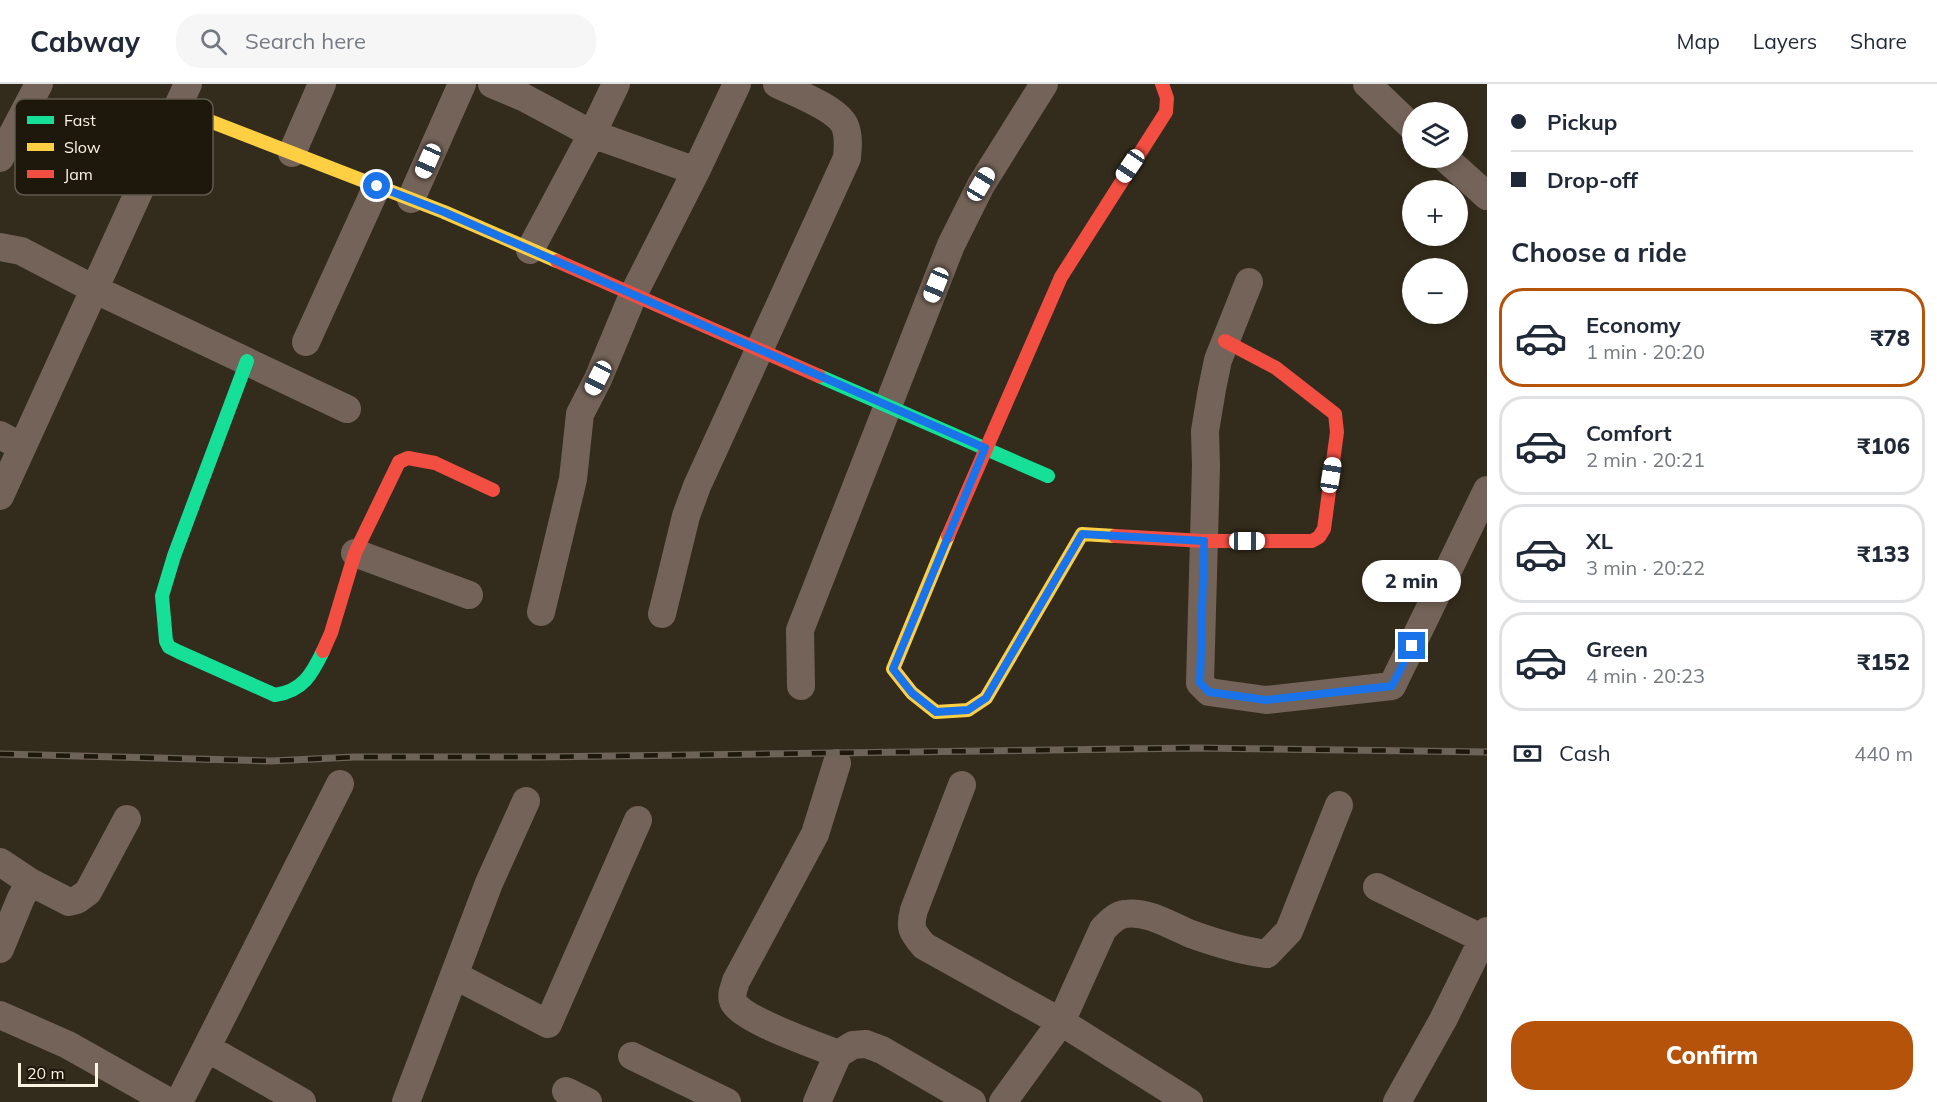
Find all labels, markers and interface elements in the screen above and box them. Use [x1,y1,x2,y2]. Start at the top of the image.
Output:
search box [176,14,596,68]
text: Cabway [30,24,140,59]
icon: search [197,25,230,58]
text: Search here [245,27,366,55]
text: Map [1677,28,1720,54]
text: Layers [1753,28,1817,54]
text: Share [1850,28,1907,54]
legend [15,99,213,195]
map controls [1402,102,1468,324]
button: layers [1402,102,1468,168]
text: Pickup [1547,108,1617,136]
text: Fast [64,110,96,130]
text: Slow [64,137,101,157]
car [412,141,444,181]
car [1112,146,1148,186]
text: Jam [64,164,93,184]
car [964,164,998,204]
text: Drop-off [1547,166,1638,194]
route start [363,172,390,199]
button: + [1402,180,1468,246]
text: Choose a ride [1511,235,1687,269]
button: − [1402,258,1468,324]
car [921,265,951,305]
icon: car [1514,311,1568,365]
text: Economy [1586,311,1681,339]
text: ₹78 [1870,324,1910,352]
text: 1 min · 20:20 [1586,339,1705,364]
car [582,358,614,398]
icon: car [1514,419,1568,473]
text: Comfort [1586,419,1672,447]
text: ₹106 [1857,432,1910,460]
text: 2 min · 20:21 [1586,447,1705,472]
car [1319,456,1343,494]
icon: car [1514,527,1568,581]
text: XL [1586,527,1613,555]
car [1229,532,1265,550]
text: ₹133 [1857,540,1910,568]
text: 3 min · 20:22 [1586,555,1705,580]
callout: 2 min [1362,559,1462,601]
text: 2 min [1385,568,1438,593]
route end [1398,632,1425,659]
icon: car [1514,635,1568,689]
text: Green [1586,635,1648,663]
text: ₹152 [1857,648,1910,676]
text: 4 min · 20:23 [1586,663,1705,688]
icon: cash [1511,737,1544,770]
text: Cash [1559,739,1611,767]
text: 440 m [1854,741,1913,766]
button: Confirm [1511,1021,1913,1090]
scale bar [18,1060,98,1088]
text: 20 m [27,1063,64,1083]

